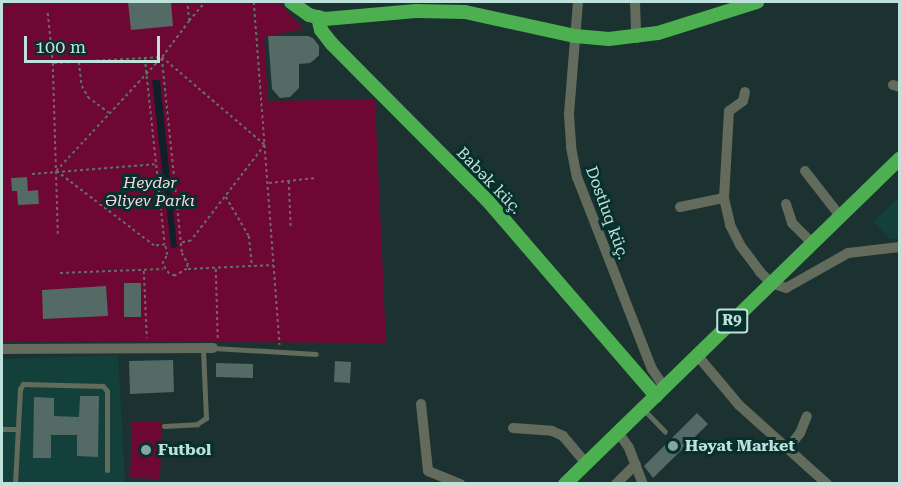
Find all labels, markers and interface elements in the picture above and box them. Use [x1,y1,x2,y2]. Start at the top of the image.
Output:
scale bar [27,24,164,62]
text: 100 m [35,36,86,57]
street label: Babək küç. [452,144,526,218]
street label: Dostluq küç. [581,164,633,262]
park label: Heydər Əliyev Parkı [105,173,195,211]
road number: R9 [716,309,748,333]
place label: Həyat Market [685,436,795,456]
marker: Həyat Market [666,439,680,453]
place label: Futbol [158,440,211,460]
marker: Futbol [139,443,153,457]

